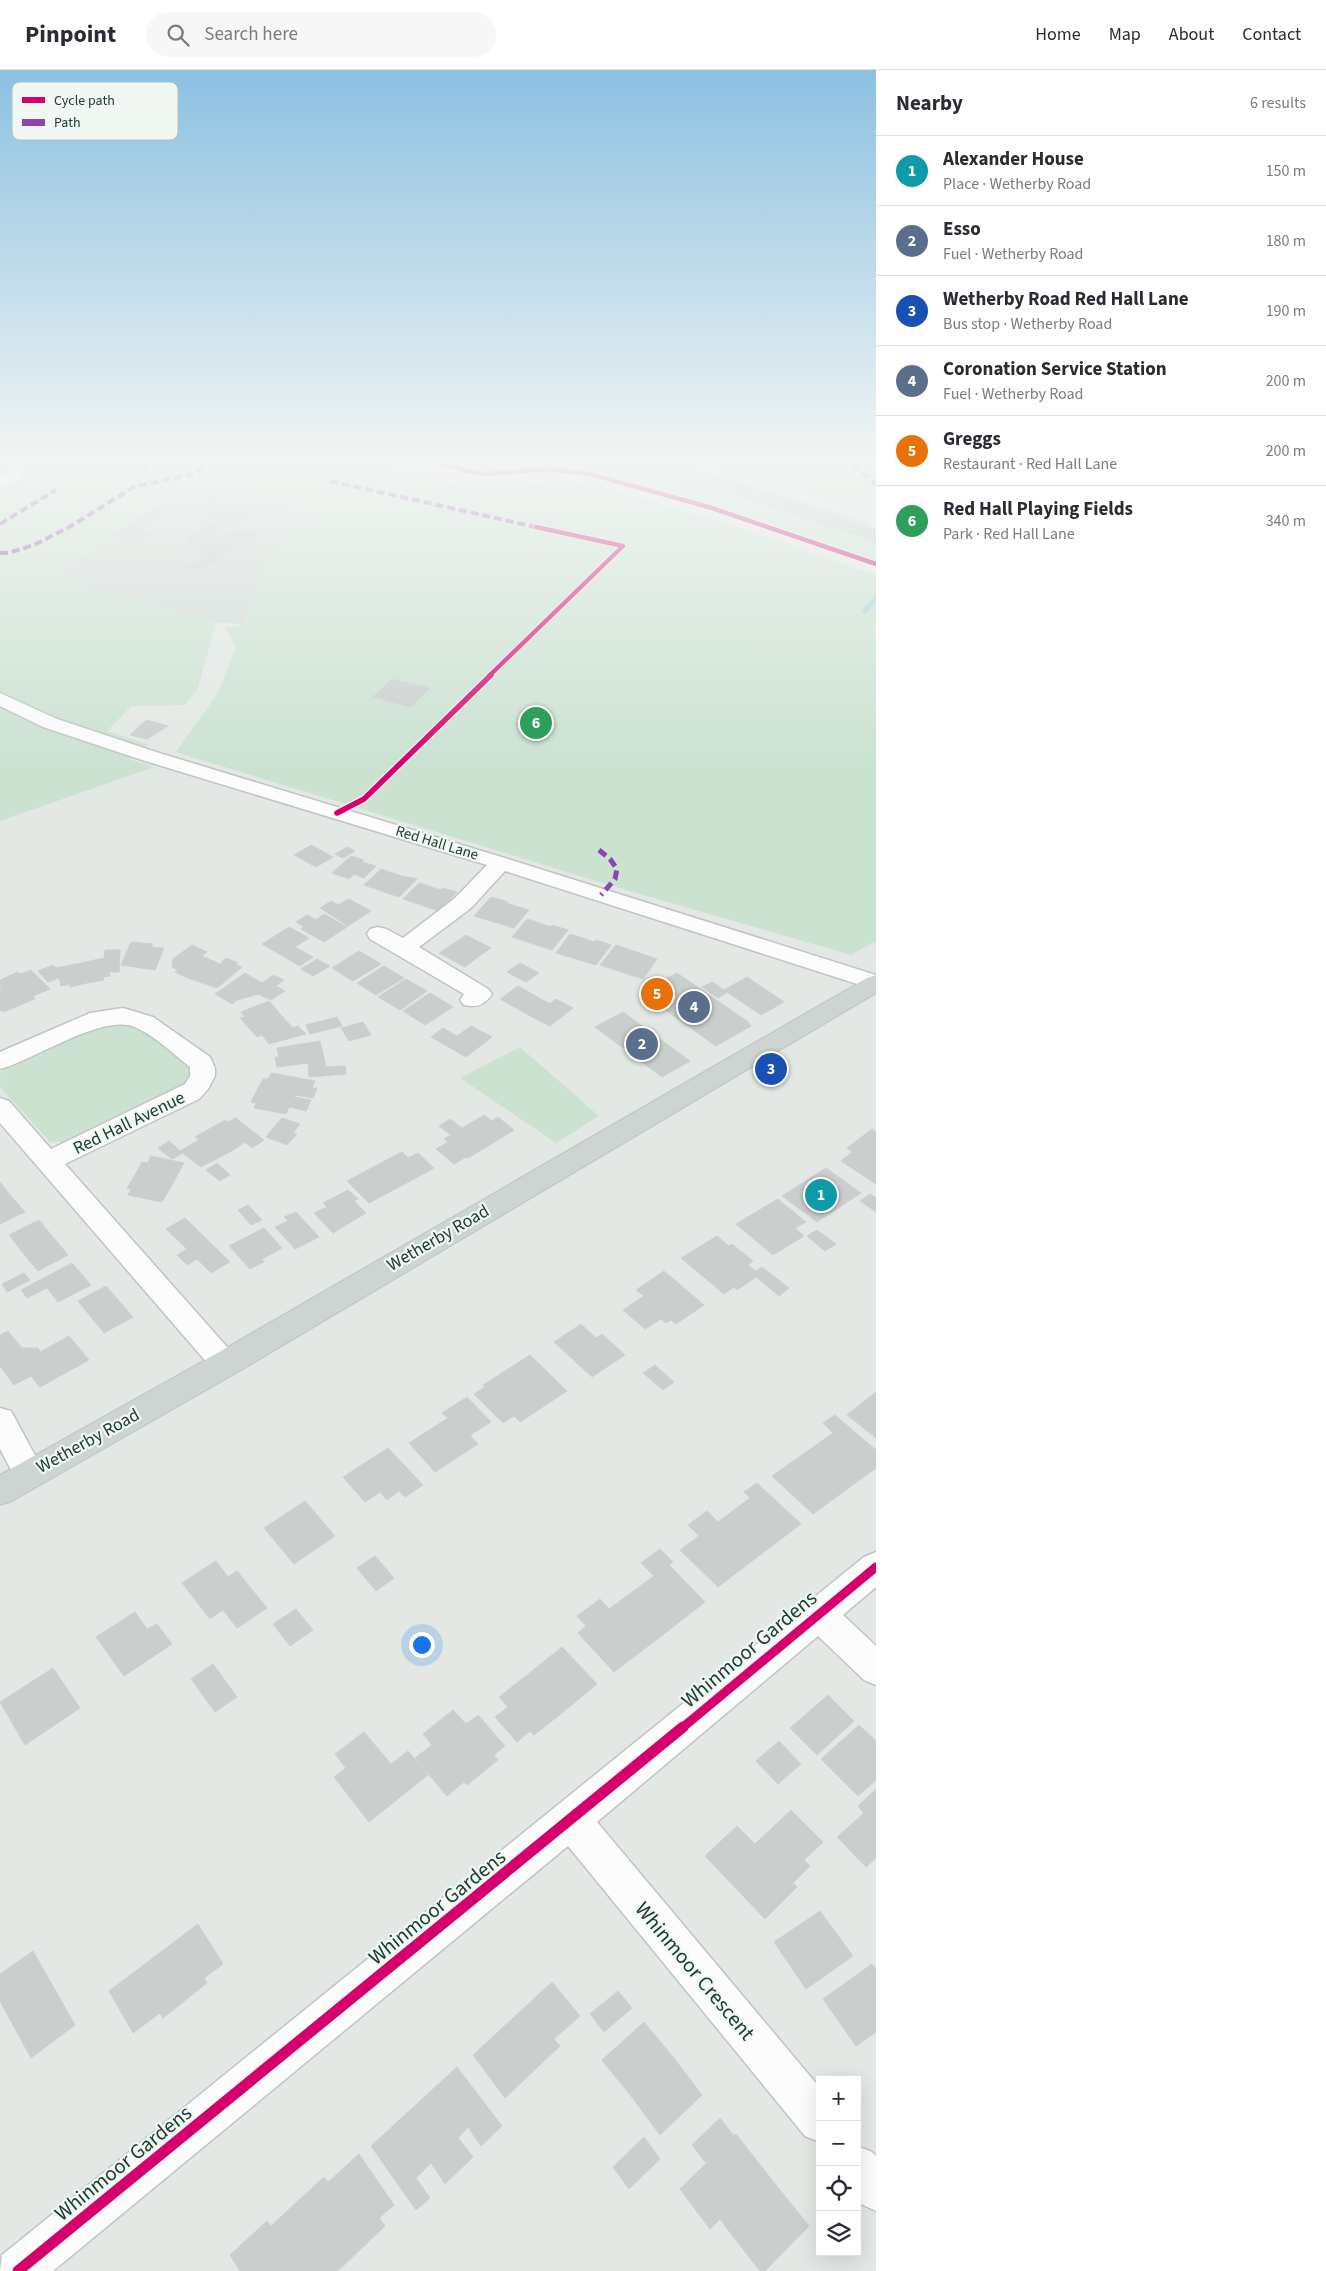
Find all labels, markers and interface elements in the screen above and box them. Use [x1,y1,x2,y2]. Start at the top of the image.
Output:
search box [146,12,496,57]
text: Pinpoint [25,17,116,52]
icon: search [164,21,192,49]
text: Search here [204,21,298,48]
text: Home [1035,22,1081,47]
text: Map [1109,22,1141,47]
text: About [1169,22,1214,47]
text: Contact [1242,22,1301,47]
legend [12,82,178,140]
text: Nearby [896,88,963,118]
text: Cycle path [54,91,115,111]
text: 6 results [1250,92,1306,114]
text: Path [54,113,81,133]
text: Alexander House [943,146,1084,173]
text: 1 [908,160,916,182]
text: 150 m [1266,160,1306,182]
text: Place · Wetherby Road [943,173,1091,195]
text: Esso [943,216,981,243]
text: 2 [908,230,916,252]
text: 180 m [1266,230,1306,252]
text: Fuel · Wetherby Road [943,243,1084,265]
text: Wetherby Road Red Hall Lane [943,286,1189,313]
text: 3 [908,300,916,322]
text: 190 m [1266,300,1306,322]
text: Bus stop · Wetherby Road [943,313,1112,335]
text: Coronation Service Station [943,356,1167,383]
text: 4 [908,370,916,392]
text: 200 m [1266,370,1306,392]
text: Fuel · Wetherby Road [943,383,1084,405]
text: Greggs [943,426,1001,453]
text: 5 [908,440,916,462]
text: 200 m [1266,440,1306,462]
text: Restaurant · Red Hall Lane [943,453,1117,475]
text: Red Hall Playing Fields [943,496,1133,523]
text: 6 [908,510,916,532]
text: 340 m [1266,510,1306,532]
text: Park · Red Hall Lane [943,523,1075,545]
pin: 6 [520,704,552,742]
street label: Red Hall Lane [393,820,481,866]
pin: 5 [641,975,673,1013]
pin: 4 [678,988,710,1026]
pin: 2 [626,1025,658,1063]
pin: 3 [755,1050,787,1088]
street label: Red Hall Avenue [69,1085,189,1161]
pin: 1 [805,1176,837,1214]
street label: Wetherby Road [382,1199,494,1277]
street label: Wetherby Road [32,1402,144,1480]
street label: Whinmoor Gardens [675,1583,824,1715]
your location [409,1632,435,1658]
street label: Whinmoor Gardens [362,1842,512,1972]
street label: Whinmoor Crescent [628,1895,762,2047]
map controls [816,2076,861,2256]
button: + [816,2076,861,2121]
street label: Whinmoor Gardens [48,2098,198,2228]
button: − [816,2121,861,2166]
button: locate [816,2166,861,2211]
button: layers [816,2211,861,2256]

